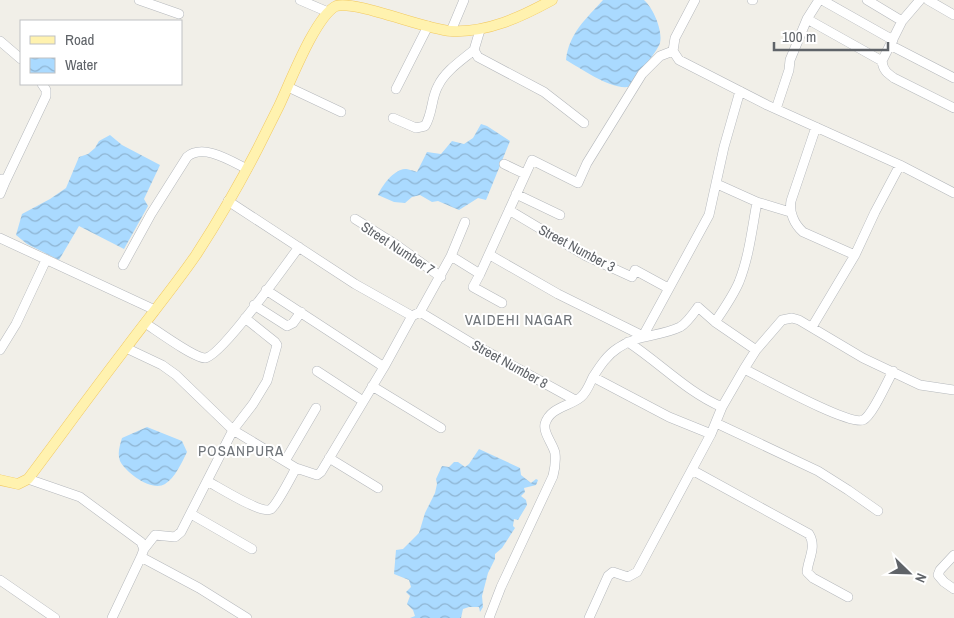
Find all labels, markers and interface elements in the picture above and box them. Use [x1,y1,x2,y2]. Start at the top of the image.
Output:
legend [20,20,182,85]
scale bar [774,20,888,52]
text: 100 m [782,26,816,47]
text: Road [65,29,94,50]
text: Water [65,54,97,75]
street label: Street Number 7 [358,218,438,278]
street label: Street Number 3 [536,220,618,276]
district label: VAIDEHI NAGAR [465,309,573,330]
street label: Street Number 8 [469,336,551,392]
district label: POSANPURA [198,440,284,461]
north arrow [884,548,934,598]
text: N [911,571,931,585]

